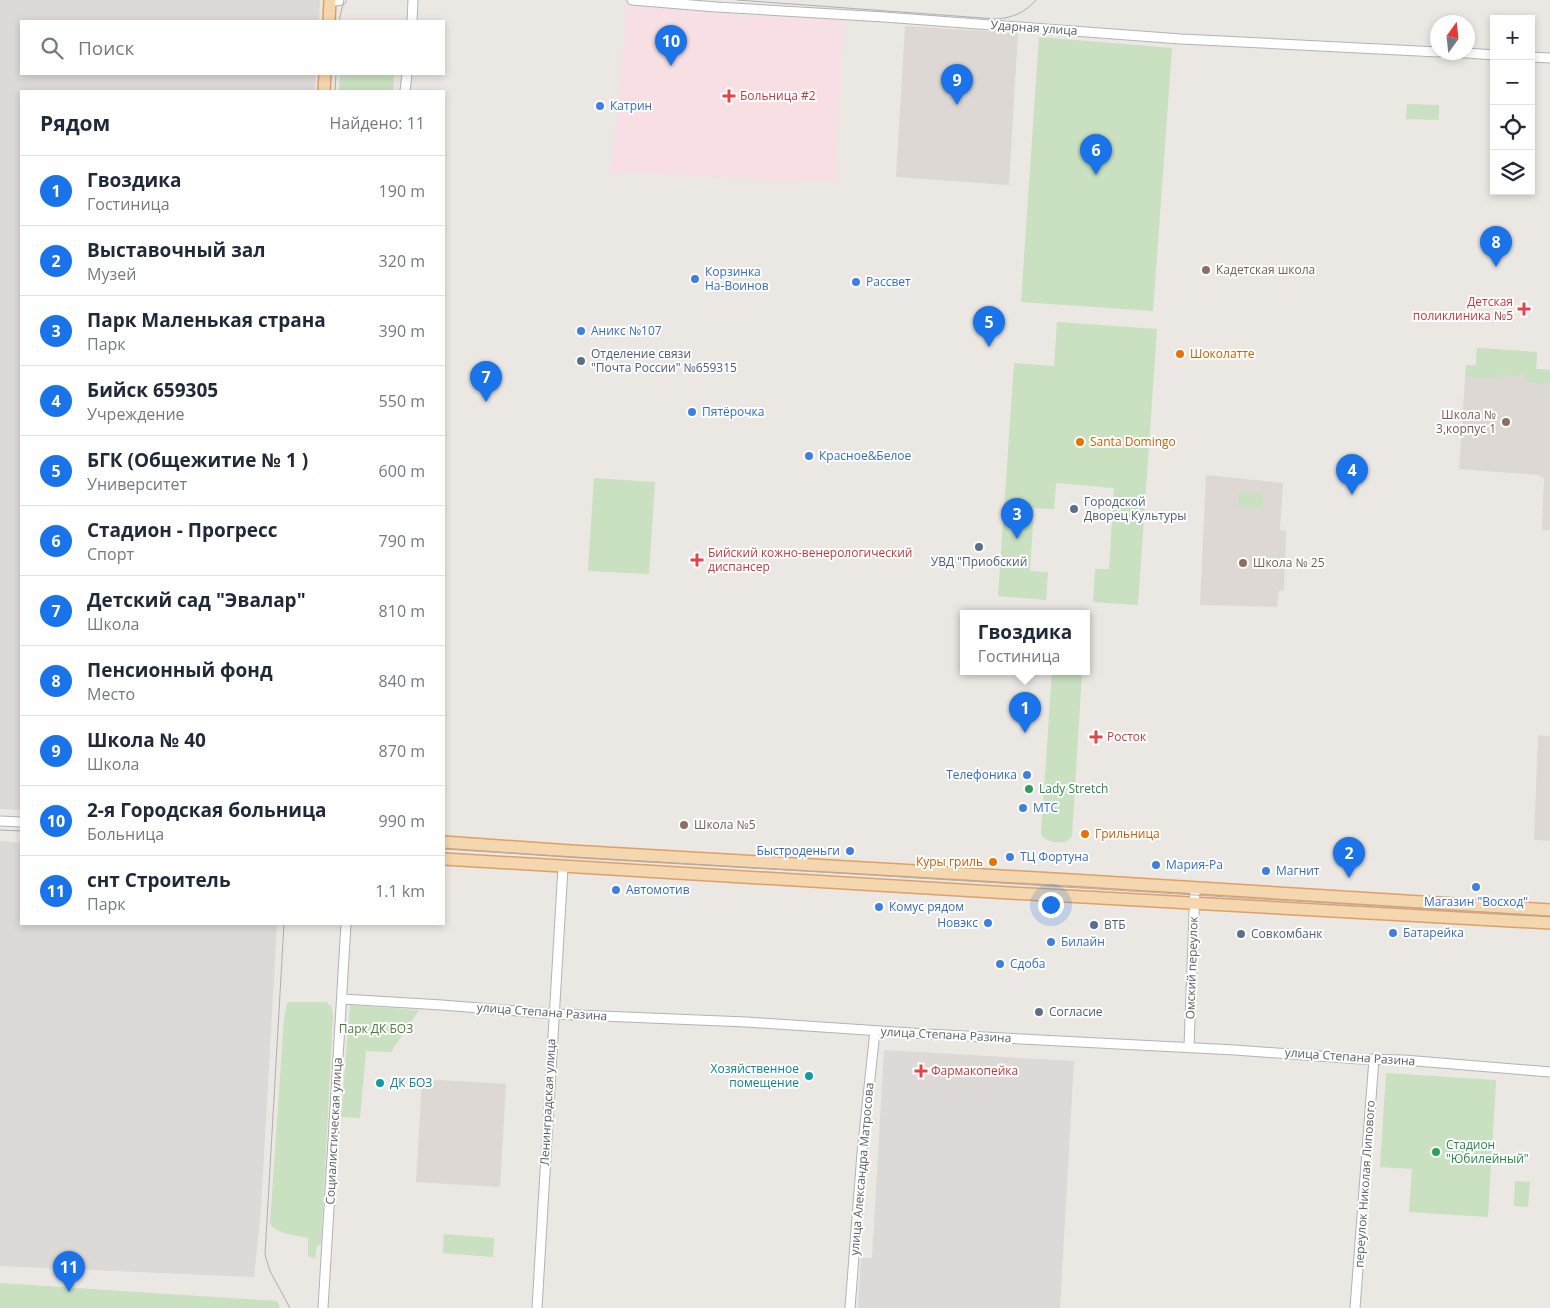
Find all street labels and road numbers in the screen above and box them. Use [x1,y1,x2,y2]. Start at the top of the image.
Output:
street label: Ударная улица [990,16,1078,39]
street label: Омский переулок [1181,915,1202,1020]
street label: улица Степана Разина [476,998,608,1025]
street label: улица Степана Разина [880,1023,1012,1046]
street label: Ленинградская улица [536,1038,559,1166]
street label: улица Степана Разина [1284,1043,1416,1070]
street label: Социалистическая улица [321,1057,346,1205]
street label: улица Александра Матросова [845,1082,878,1256]
street label: переулок Николая Липового [1350,1100,1379,1268]

